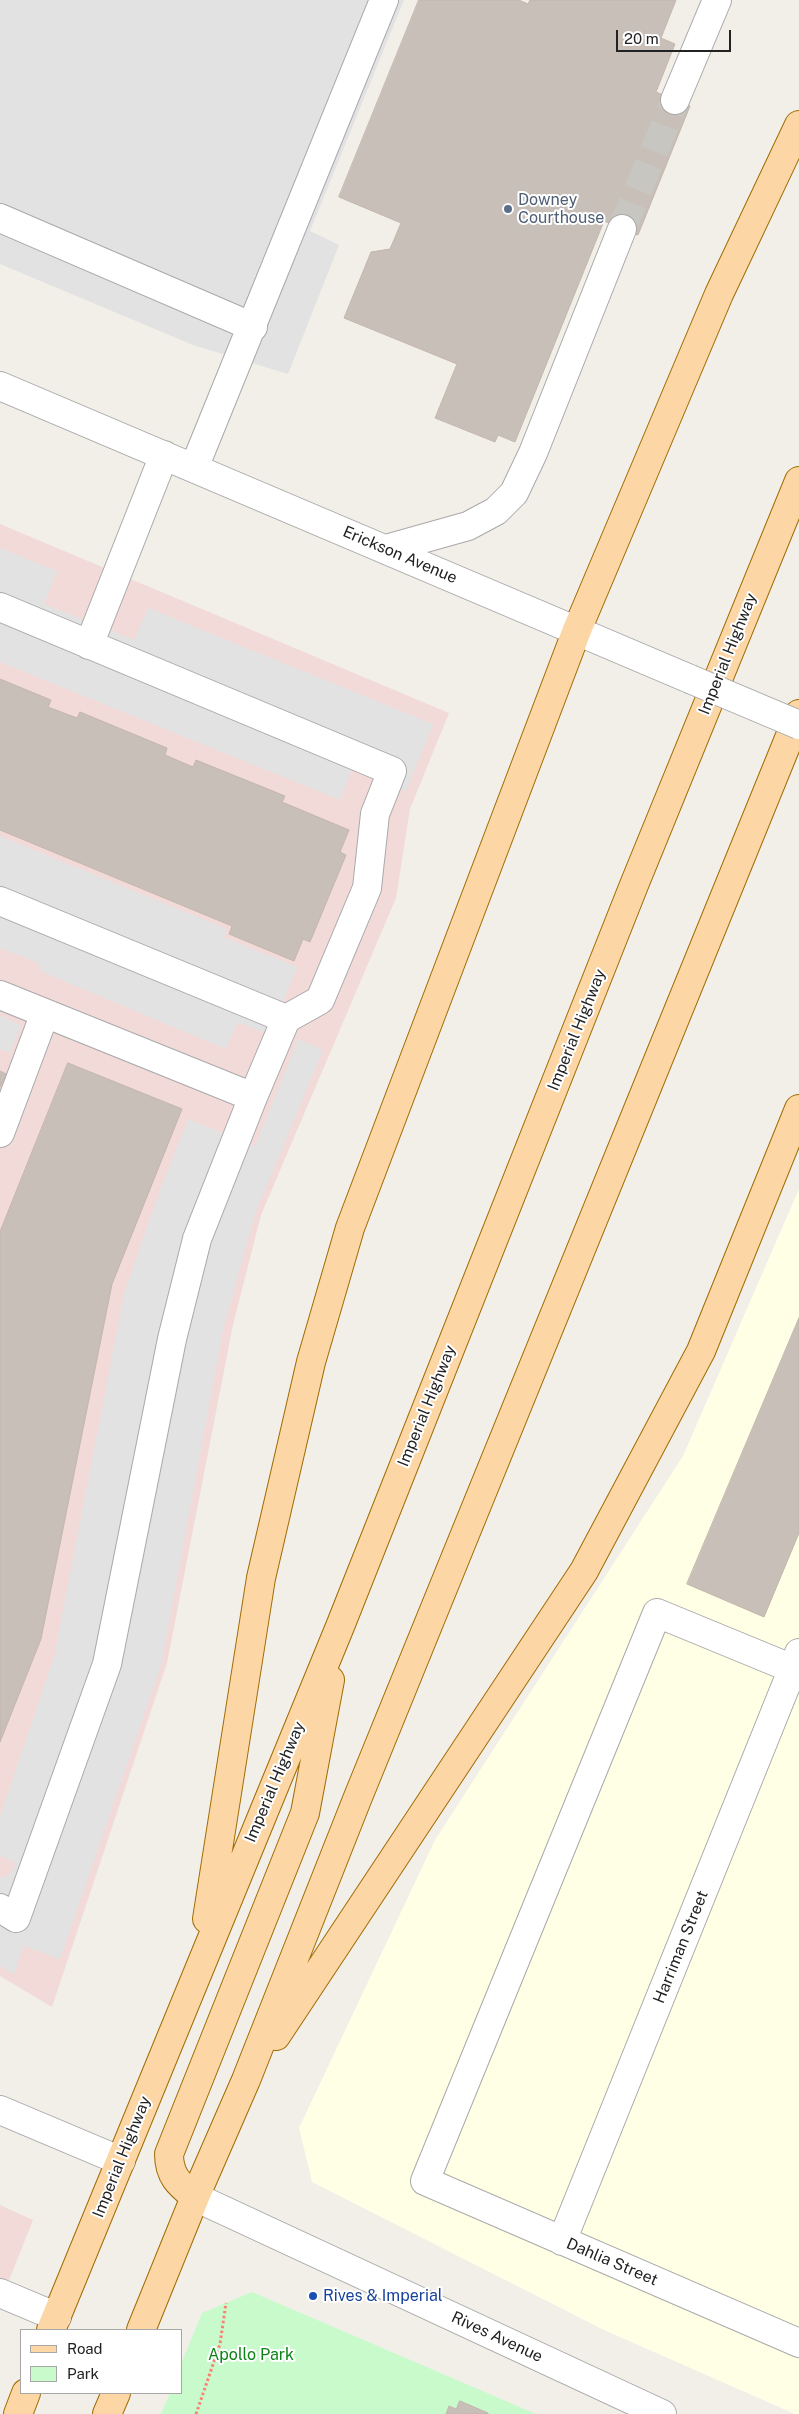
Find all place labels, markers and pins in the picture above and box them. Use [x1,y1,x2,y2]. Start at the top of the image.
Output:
place label: Downey Courthouse [518,190,604,228]
marker: Downey Courthouse [502,203,514,215]
place label: Rives & Imperial [323,2286,443,2306]
marker: Rives & Imperial [307,2290,319,2302]

